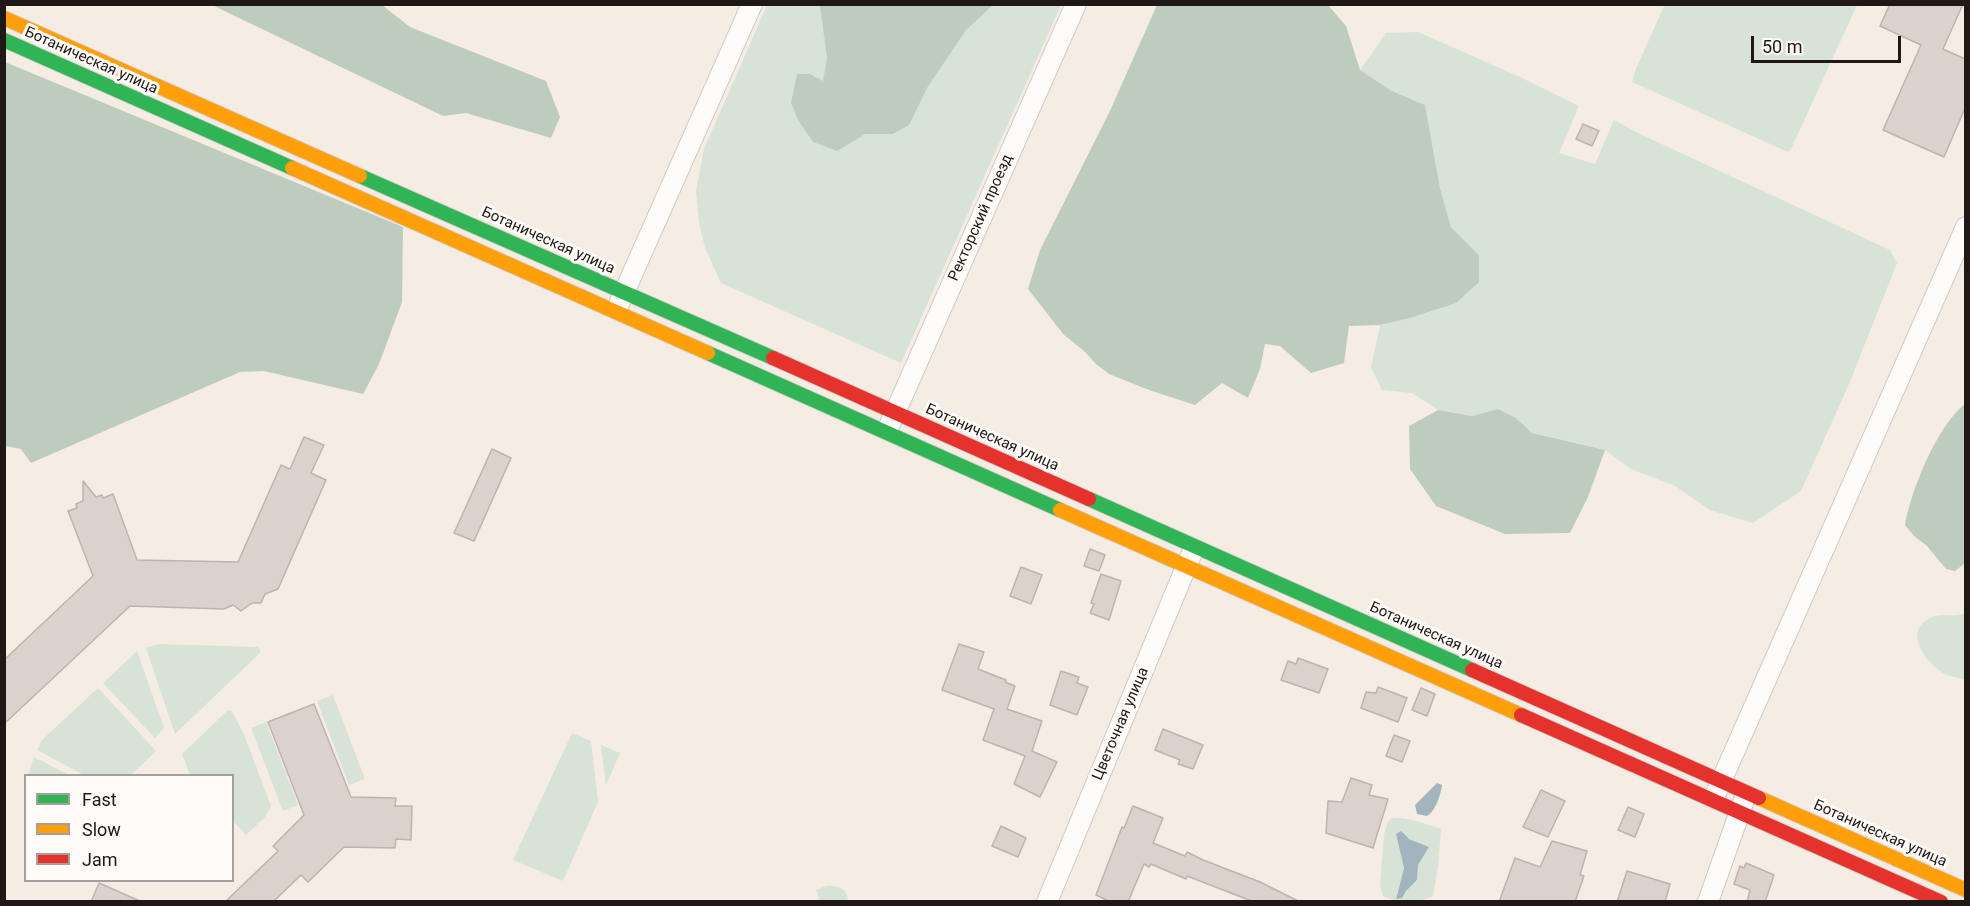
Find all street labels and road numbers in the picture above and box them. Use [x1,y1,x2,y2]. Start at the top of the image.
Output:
street label: Ботаническая улица [22,24,160,98]
street label: Ректорский проезд [945,152,1017,284]
street label: Ботаническая улица [479,204,617,278]
street label: Ботаническая улица [923,401,1061,475]
street label: Ботаническая улица [1367,599,1505,673]
street label: Цветочная улица [1089,665,1153,783]
street label: Ботаническая улица [1811,797,1949,871]

